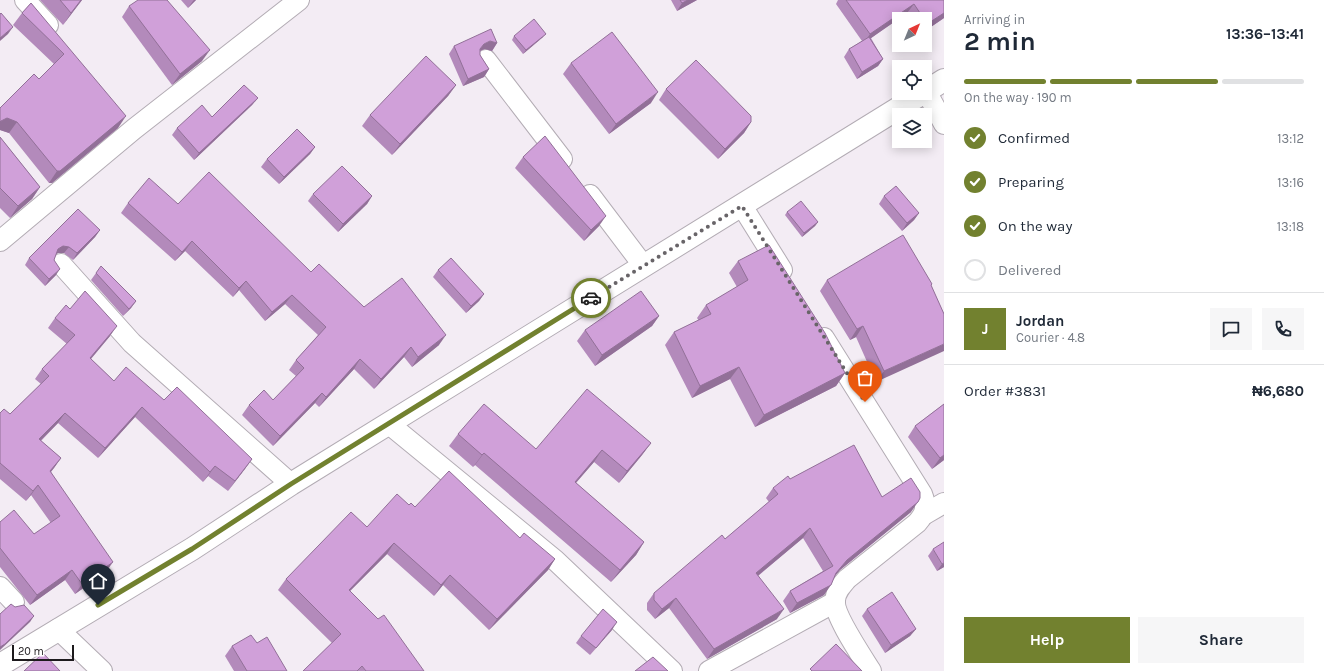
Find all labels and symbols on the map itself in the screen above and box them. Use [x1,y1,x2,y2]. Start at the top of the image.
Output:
north arrow [892,12,932,52]
courier [571,278,611,318]
pin [848,361,882,402]
pin [81,564,115,605]
scale bar [12,643,74,662]

